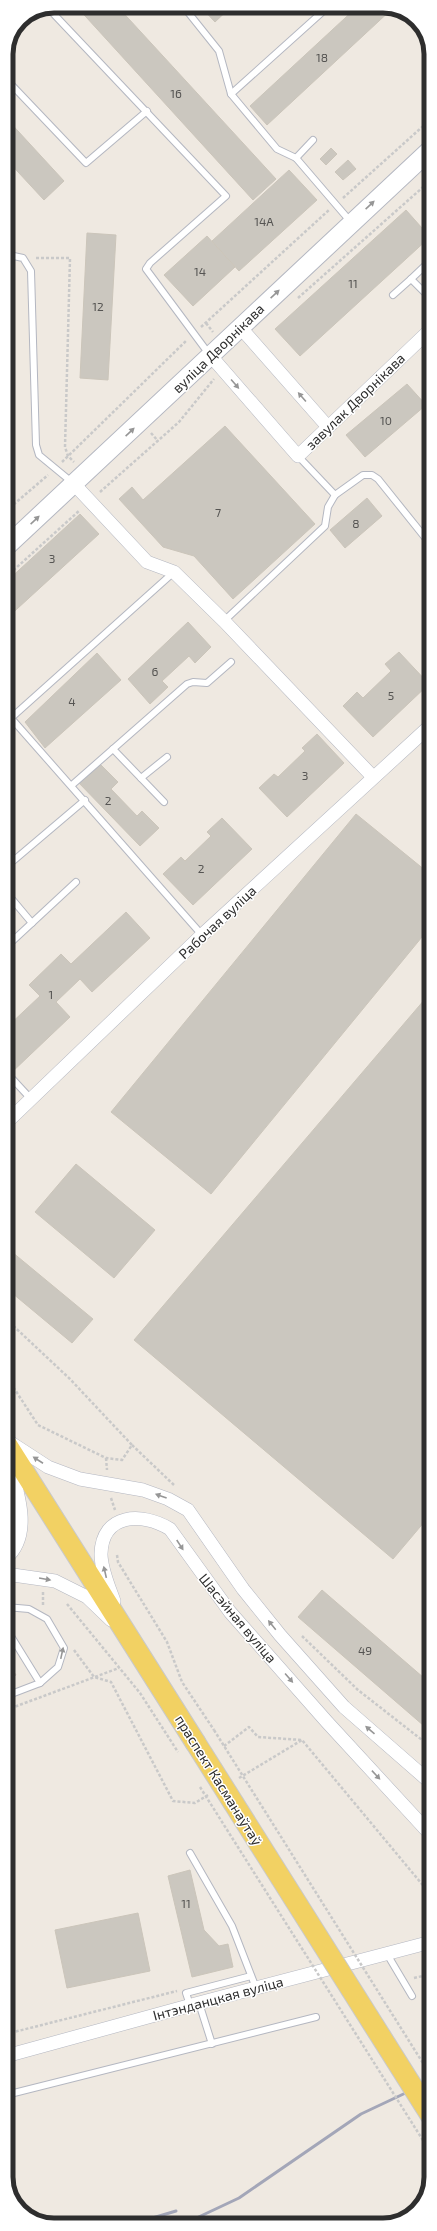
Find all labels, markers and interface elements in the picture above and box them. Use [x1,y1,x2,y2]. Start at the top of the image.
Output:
house number: 18 [316,50,328,64]
house number: 16 [170,86,182,100]
one-way arrow [365,200,375,210]
house number: 14А [254,214,274,228]
house number: 14 [194,264,206,278]
house number: 11 [348,276,358,290]
one-way arrow [270,289,280,299]
house number: 12 [92,299,104,313]
street label: вуліца Дворнікава [169,300,267,396]
street label: завулак Дворнікава [302,349,408,453]
one-way arrow [231,379,240,390]
one-way arrow [298,392,307,403]
house number: 10 [380,413,392,427]
one-way arrow [125,427,135,437]
house number: 7 [215,505,221,519]
one-way arrow [30,515,40,525]
house number: 8 [352,516,360,530]
house number: 3 [49,551,55,565]
house number: 6 [152,664,159,678]
house number: 5 [388,688,394,702]
house number: 4 [68,694,76,708]
house number: 3 [302,768,308,782]
house number: 2 [105,793,112,807]
house number: 2 [198,861,205,875]
street label: Рабочая вуліца [175,882,259,962]
house number: 1 [49,987,53,1001]
one-way arrow [33,1456,43,1464]
one-way arrow [155,1493,167,1499]
one-way arrow [176,1540,184,1550]
one-way arrow [101,1566,107,1578]
street label: Шасэйная вуліца [196,1570,280,1666]
one-way arrow [39,1577,51,1583]
one-way arrow [267,1619,276,1630]
house number: 49 [358,1643,372,1657]
one-way arrow [59,1646,65,1659]
one-way arrow [285,1673,294,1683]
street label: праспект Касманаўтаў [172,1712,266,1849]
one-way arrow [365,1725,375,1734]
one-way arrow [371,1770,380,1780]
house number: 11 [181,1896,191,1910]
street label: Інтэнданцкая вуліца [151,1972,285,2024]

